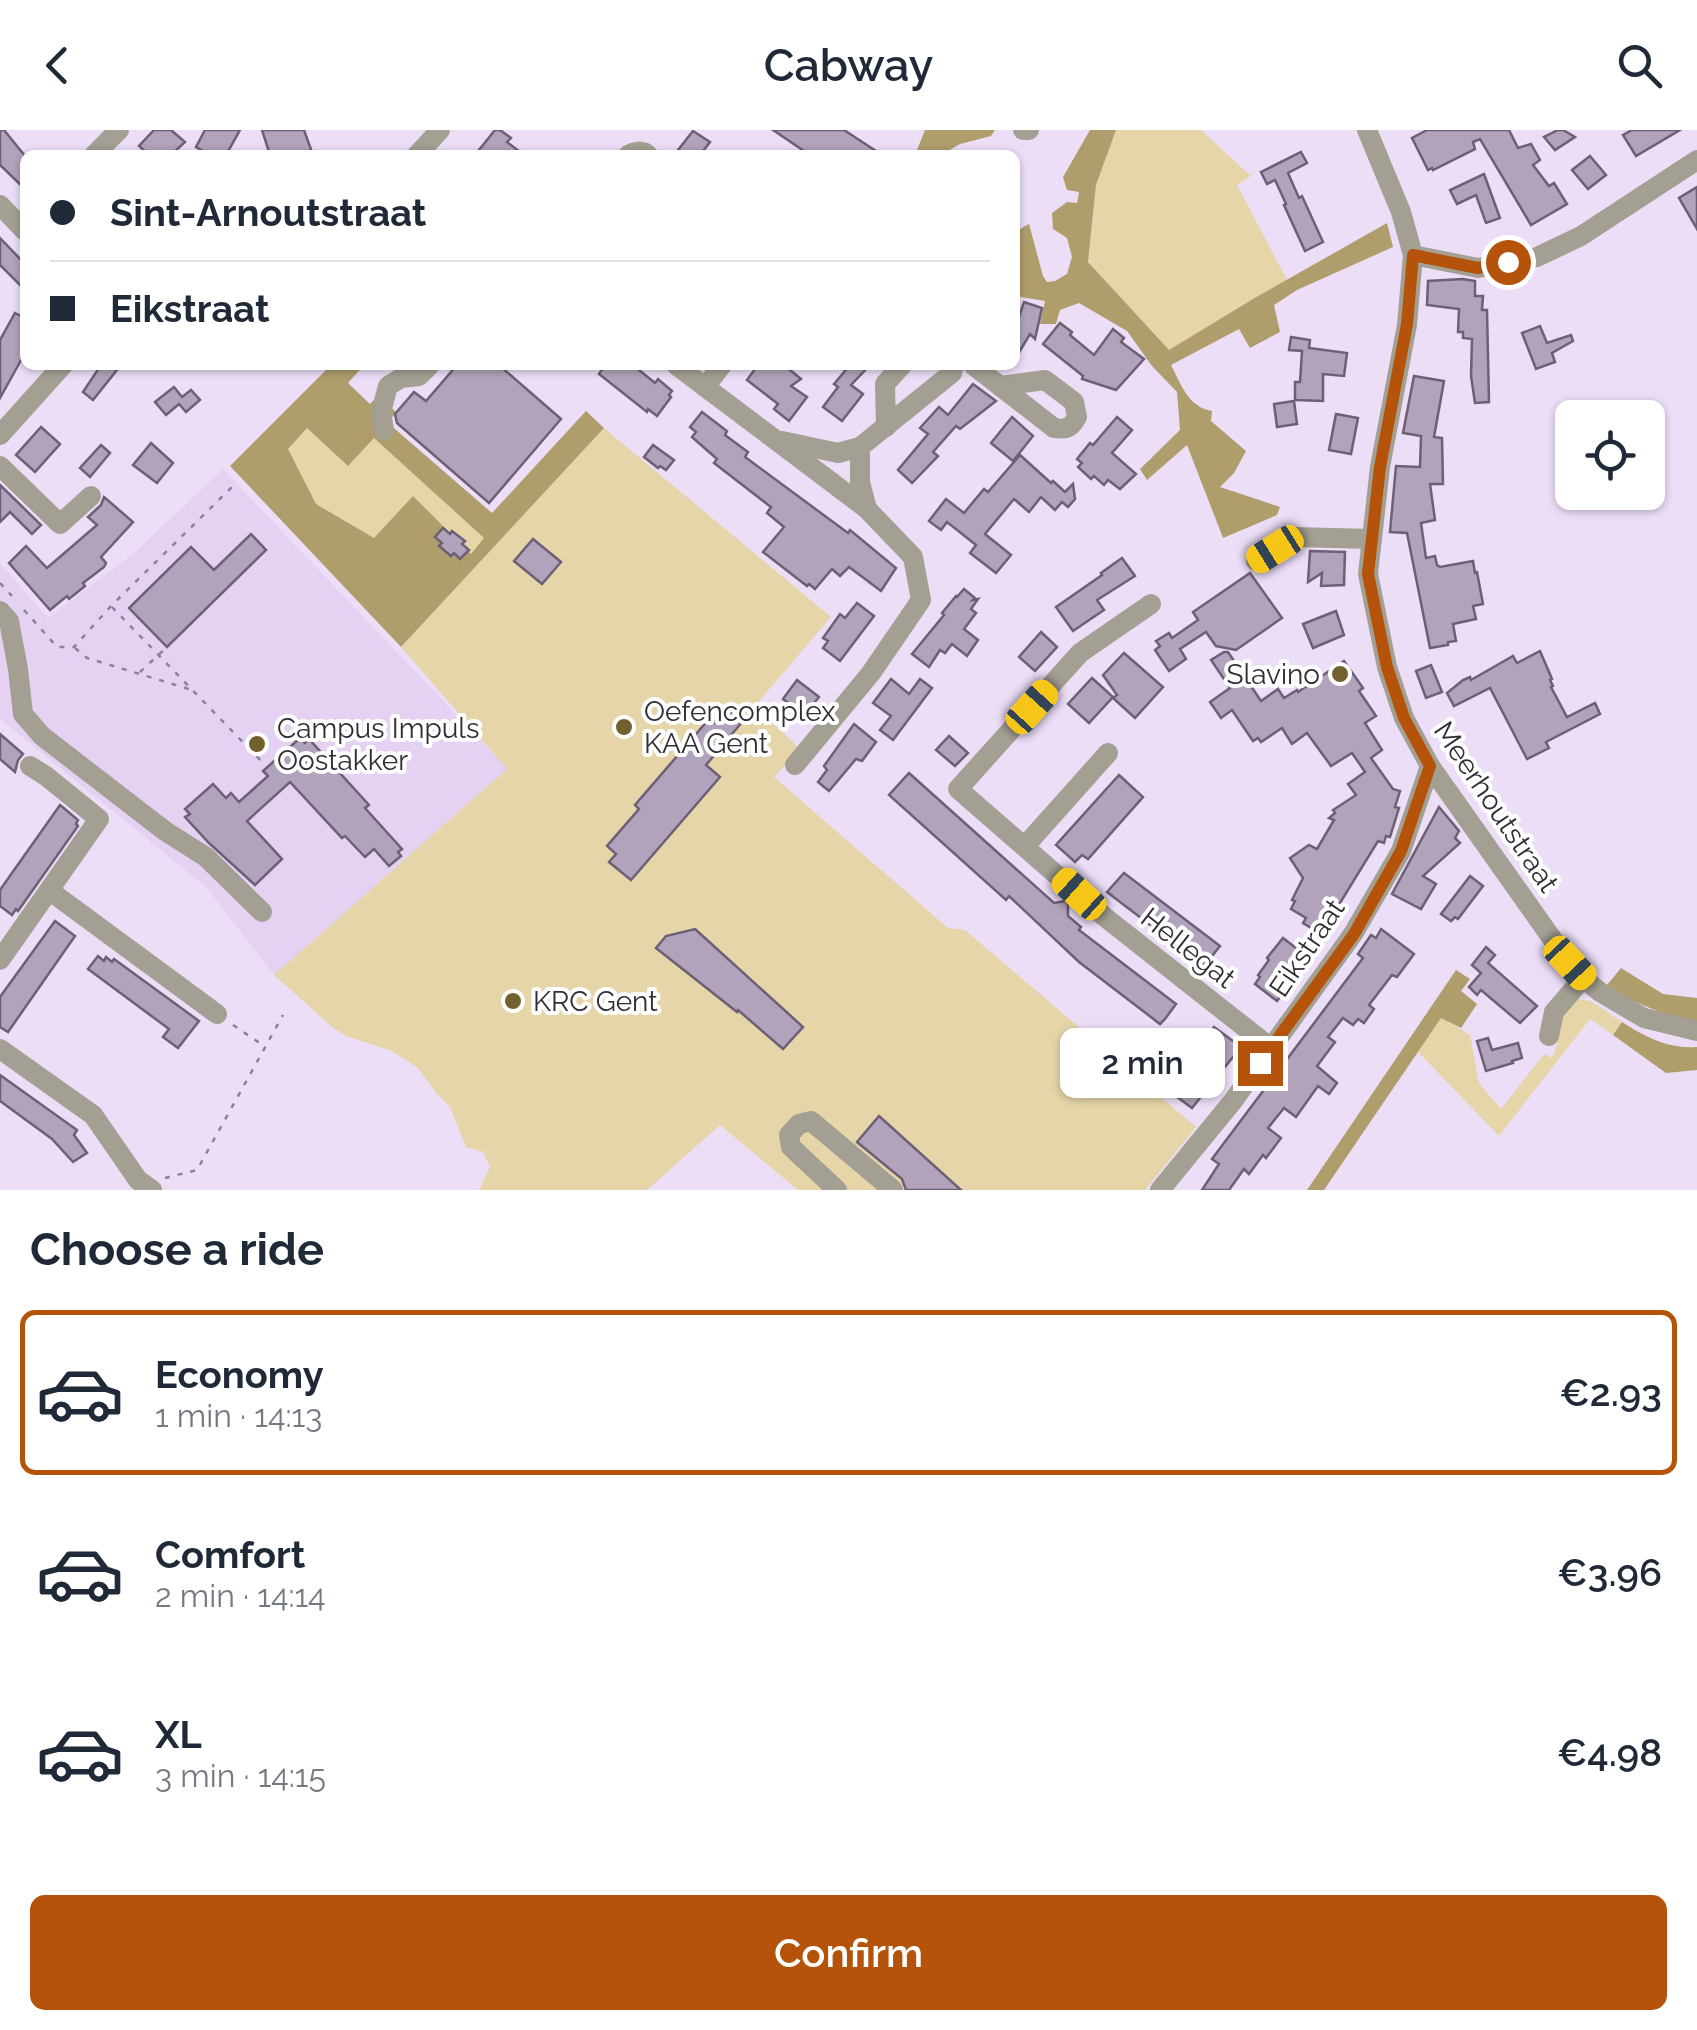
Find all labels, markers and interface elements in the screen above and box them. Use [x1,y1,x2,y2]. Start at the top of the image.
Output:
icon: back [30,38,85,93]
icon: search [1612,38,1667,93]
text: Cabway [764,39,933,92]
text: Sint-Arnoutstraat [110,190,426,235]
route start [1486,240,1531,285]
text: Eikstraat [110,286,270,331]
map controls [1555,400,1665,510]
button: locate [1555,400,1665,510]
car [1242,520,1308,578]
place label: Slavino [1227,658,1320,691]
marker: Slavino [1329,663,1351,685]
car [1001,675,1063,739]
place label: Oefencomplex KAA Gent [644,695,835,760]
place label: Campus Impuls Oostakker [277,712,480,777]
street label: Meerhoutstraat [1427,715,1566,899]
marker: Oefencomplex KAA Gent [613,716,635,738]
marker: Campus Impuls Oostakker [246,733,268,755]
car [1047,863,1111,925]
street label: Eikstraat [1262,892,1352,1003]
street label: Hellegat [1134,901,1242,995]
car [1539,931,1601,995]
place label: KRC Gent [533,985,658,1018]
marker: KRC Gent [502,990,524,1012]
callout: 2 min [1060,1028,1225,1098]
route end [1238,1041,1283,1086]
text: 2 min [1102,1044,1183,1081]
text: Choose a ride [30,1223,324,1276]
icon: car [35,1348,125,1438]
text: Economy [155,1352,324,1397]
text: €2.93 [1560,1370,1662,1415]
text: 1 min · 14:13 [155,1397,322,1434]
icon: car [35,1528,125,1618]
text: Comfort [155,1532,305,1577]
text: €3.96 [1557,1550,1662,1595]
text: 2 min · 14:14 [155,1577,326,1614]
icon: car [35,1708,125,1798]
text: XL [155,1712,202,1757]
text: €4.98 [1557,1730,1662,1775]
text: 3 min · 14:15 [155,1757,326,1794]
button: Confirm [30,1895,1667,2010]

